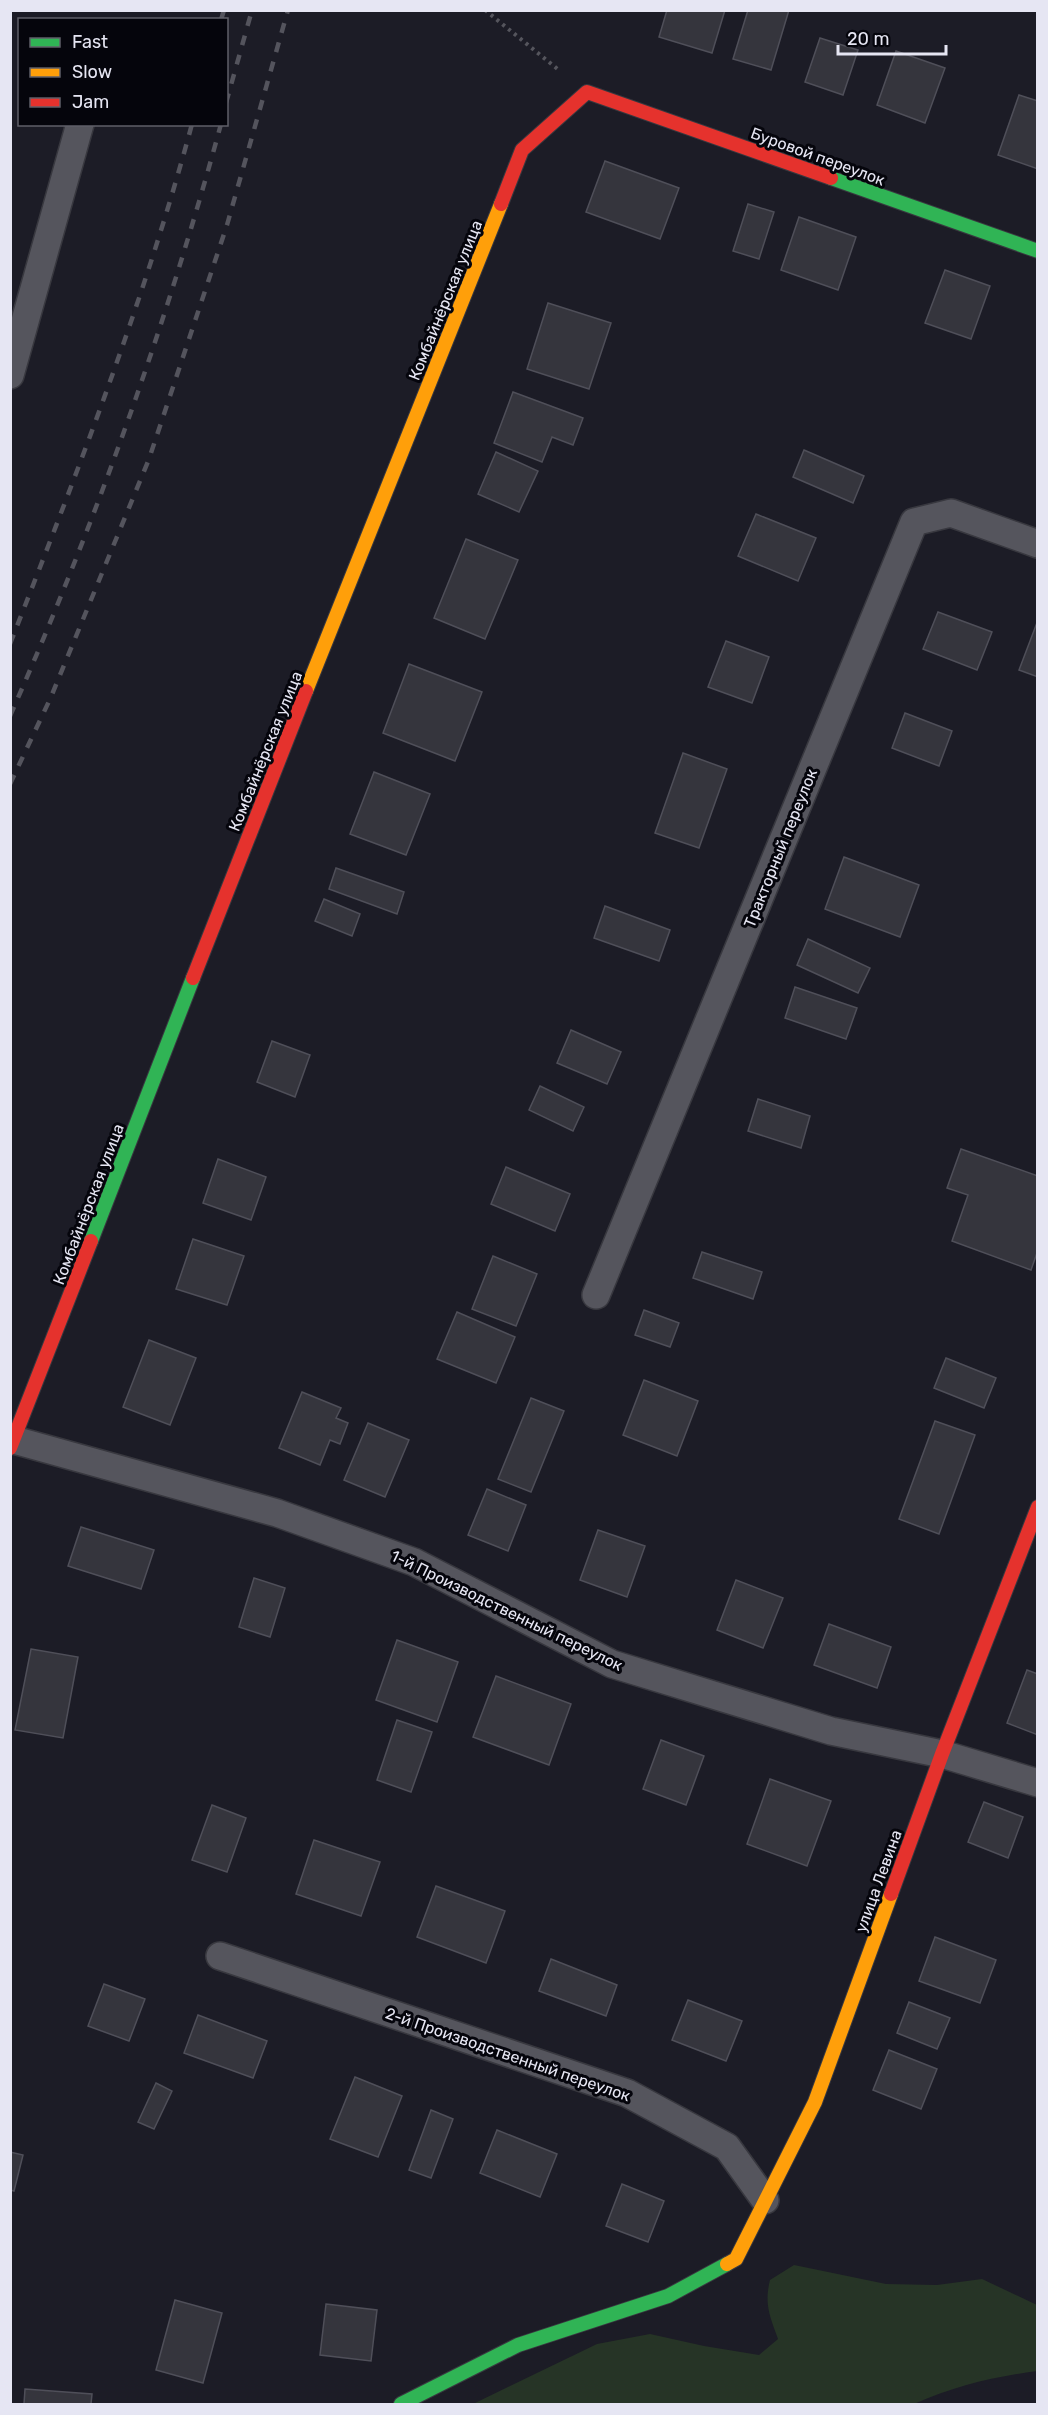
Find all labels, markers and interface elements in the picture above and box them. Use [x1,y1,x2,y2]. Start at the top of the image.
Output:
legend [18,18,228,126]
scale bar [838,18,946,56]
text: 20 m [847,28,889,50]
text: Fast [72,31,108,53]
text: Slow [72,61,112,83]
text: Jam [72,91,109,113]
street label: Буровой переулок [748,123,888,190]
street label: Комбайнёрская улица [405,217,486,383]
street label: Комбайнёрская улица [225,668,306,834]
street label: Тракторный переулок [740,766,821,930]
street label: Комбайнёрская улица [49,1121,128,1287]
street label: 1-й Производственный переулок [388,1546,626,1675]
street label: улица Левина [851,1827,906,1935]
street label: 2-й Производственный переулок [383,2004,633,2106]

